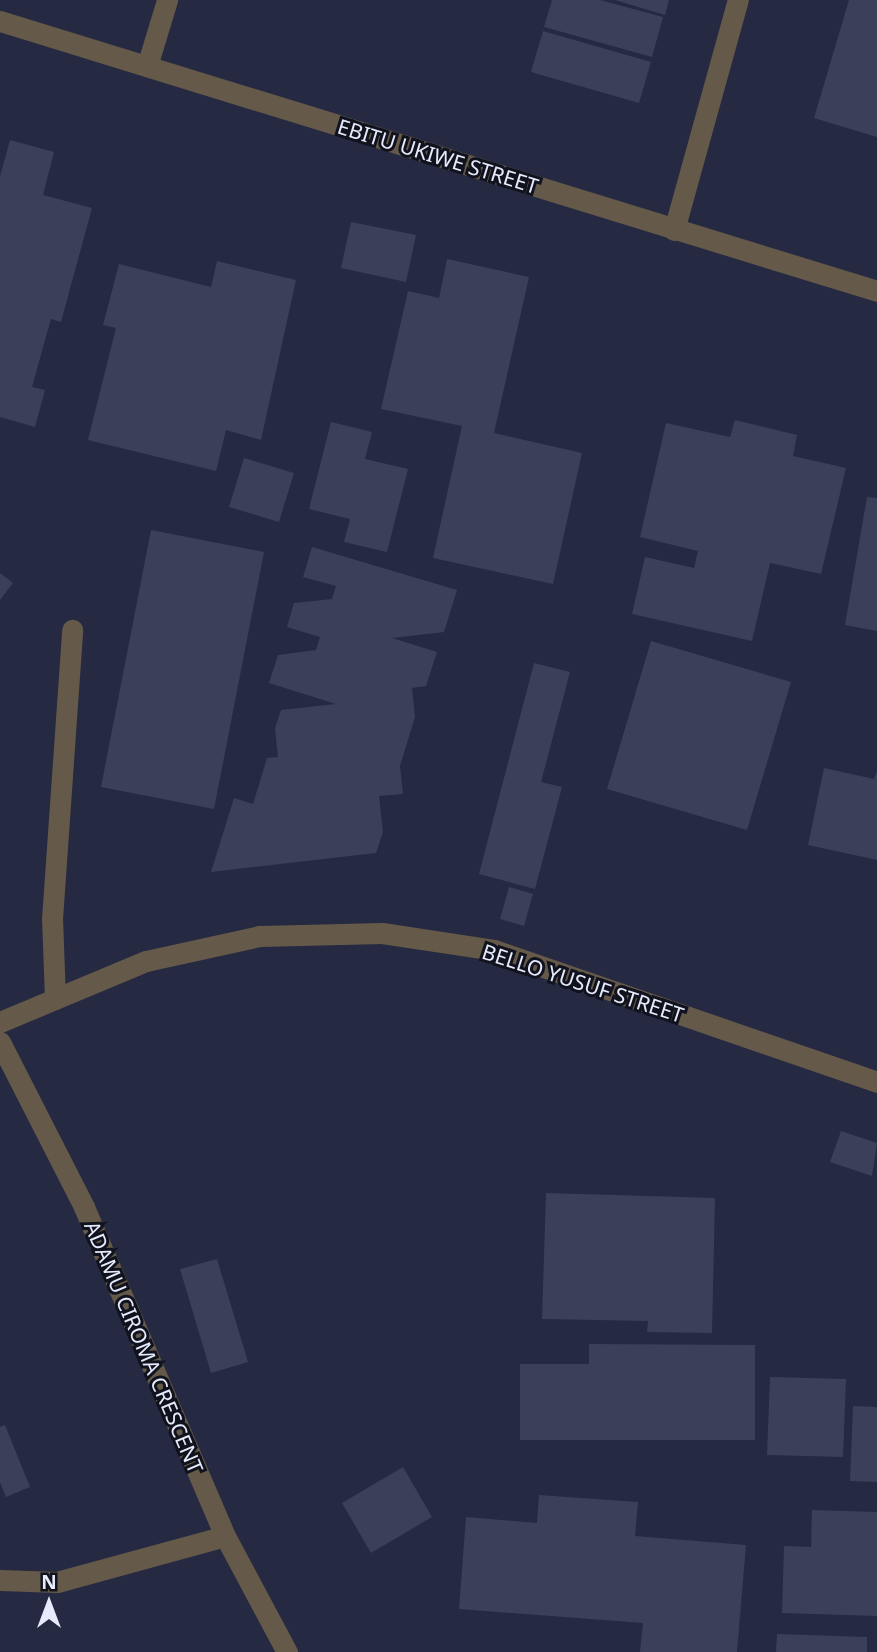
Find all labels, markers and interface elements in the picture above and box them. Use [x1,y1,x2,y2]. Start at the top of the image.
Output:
street label: EBITU UKIWE STREET [335,113,541,199]
street label: BELLO YUSUF STREET [479,938,687,1028]
street label: ADAMU CIROMA CRESCENT [79,1217,209,1477]
north arrow [14,1568,84,1638]
text: N [41,1569,57,1595]

